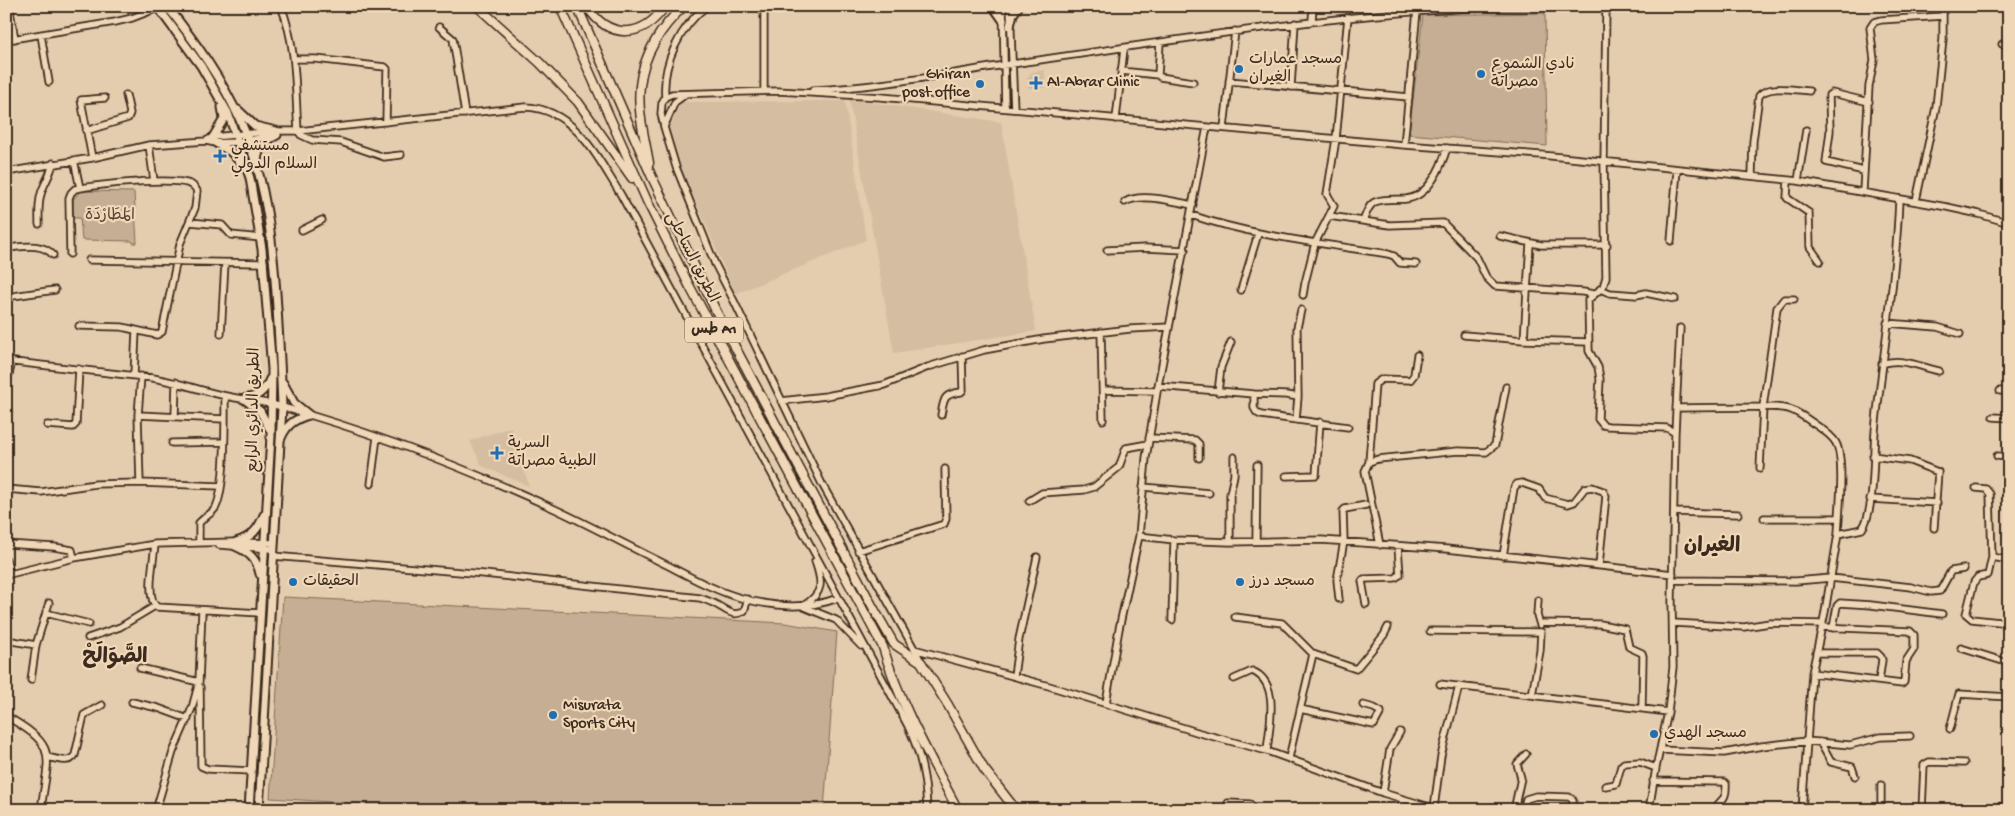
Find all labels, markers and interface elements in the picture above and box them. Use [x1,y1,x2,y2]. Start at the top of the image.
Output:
place label: مسجد عمارات الغيران [1249,51,1342,88]
place label: نادي الشموع مصراتة [1491,56,1574,93]
marker: مسجد عمارات الغيران [1233,63,1245,75]
place label: Ghiran post office [901,66,971,103]
marker: نادي الشموع مصراتة [1475,68,1487,80]
place label: Al-Abrar Clinic [1047,74,1140,93]
marker: Al-Abrar Clinic [1029,76,1043,90]
marker: Ghiran post office [974,78,986,90]
place label: مستشفي السلام الدولي [231,138,317,177]
marker: مستشفي السلام الدولي [213,149,227,163]
park label: المَطَارْدَة [85,207,135,226]
street label: الطريق الساحلى [660,210,722,306]
road number: طس A1 [685,318,743,342]
street label: الطريق الدائري الرابع [244,347,266,473]
place label: السرية الطبية مصراتة [508,434,597,472]
marker: السرية الطبية مصراتة [490,446,504,460]
district label: الغيران [1684,535,1740,560]
place label: الحقيقات [303,573,359,592]
place label: مسجد درز [1248,573,1315,592]
marker: الحقيقات [287,576,299,588]
marker: مسجد درز [1234,576,1246,588]
district label: الصَّوَالَحْ [82,640,148,671]
place label: Misurata Sports City [563,697,635,734]
marker: Misurata Sports City [547,709,559,721]
place label: مسجد الهدي [1664,725,1747,744]
marker: مسجد الهدي [1648,728,1660,740]

